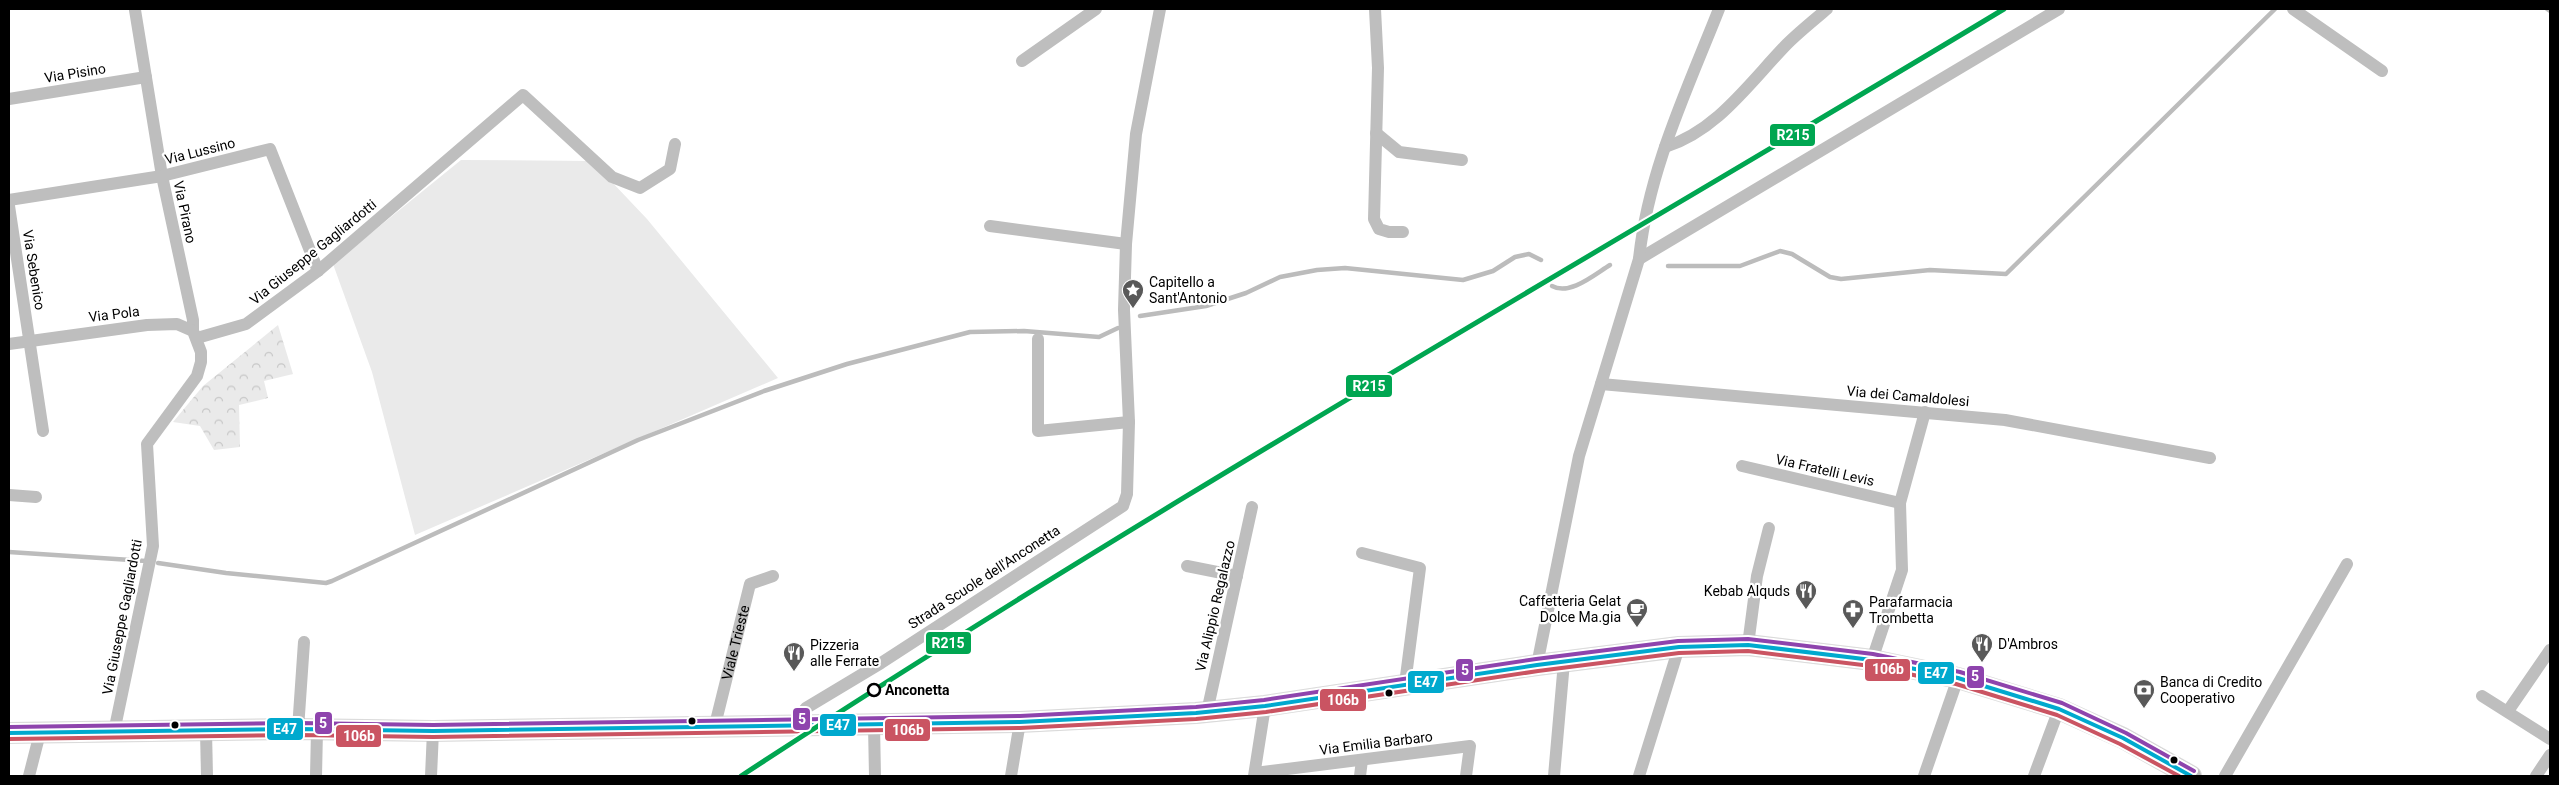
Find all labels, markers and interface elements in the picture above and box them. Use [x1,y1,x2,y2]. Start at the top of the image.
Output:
street label: Via Pisino [43,60,107,86]
line badge: R215 [1769,123,1816,147]
text: R215 [1776,127,1810,143]
street label: Via Lussino [163,135,237,167]
street label: Via Pirano [171,179,199,245]
street label: Via Giuseppe Gagliardotti [247,196,379,308]
street label: Via Sebenico [20,229,48,311]
place label: Capitello a Sant'Antonio [1149,274,1227,306]
place icon: Capitello a Sant'Antonio [1121,278,1145,309]
street label: Via Pola [88,303,140,325]
line badge: R215 [1345,374,1393,398]
text: R215 [1352,378,1386,394]
street label: Via dei Camaldolesi [1846,383,1970,409]
street label: Via Fratelli Levis [1774,451,1876,489]
street label: Strada Scuole dell'Anconetta [905,522,1063,632]
street label: Via Giuseppe Gagliardotti [99,538,145,696]
street label: Via Alippio Regalazzo [1192,539,1238,673]
restaurant icon: Kebab Alquds [1794,579,1818,610]
place label: Kebab Alquds [1704,583,1790,599]
place label: Caffetteria Gelat Dolce Ma.gia [1519,593,1621,625]
place label: Parafarmacia Trombetta [1869,594,1953,626]
cafe icon: Caffetteria Gelat Dolce Ma.gia [1625,597,1649,628]
pharmacy icon: Parafarmacia Trombetta [1841,598,1865,629]
street label: Viale Trieste [718,603,752,682]
line badge: R215 [925,631,972,655]
restaurant icon: D'Ambros [1970,632,1994,663]
text: R215 [931,635,965,651]
place label: D'Ambros [1998,636,2058,652]
place label: Pizzeria alle Ferrate [810,637,879,669]
restaurant icon: Pizzeria alle Ferrate [782,641,806,672]
line badge: 5 [1455,658,1474,682]
line badge: 106b [1864,658,1911,682]
text: 106b [1872,661,1904,677]
line badge: E47 [1917,661,1955,685]
text: 5 [1461,662,1469,678]
text: E47 [1924,665,1948,681]
line badge: 5 [1966,665,1985,689]
text: 5 [1971,668,1979,684]
line badge: E47 [1407,670,1445,694]
text: E47 [1414,674,1438,690]
place label: Banca di Credito Cooperativo [2160,674,2262,706]
bank icon: Banca di Credito Cooperativo [2132,678,2156,709]
place label: Anconetta [885,682,950,698]
marker: Anconetta [867,683,881,697]
line badge: 106b [1319,688,1367,712]
unlabelled marker [1384,688,1394,698]
text: 106b [1327,692,1359,708]
line badge: 5 [792,707,811,731]
line badge: 5 [314,711,333,735]
text: 5 [798,711,806,727]
line badge: E47 [819,713,857,737]
text: 5 [319,715,327,731]
unlabelled marker [687,716,697,726]
line badge: E47 [266,717,304,741]
text: E47 [826,717,850,733]
line badge: 106b [884,718,931,742]
unlabelled marker [170,720,180,730]
text: E47 [273,721,297,737]
text: 106b [892,722,924,738]
line badge: 106b [335,724,382,748]
text: 106b [343,728,375,744]
street label: Via Emilia Barbaro [1318,728,1434,758]
unlabelled marker [2169,755,2179,765]

